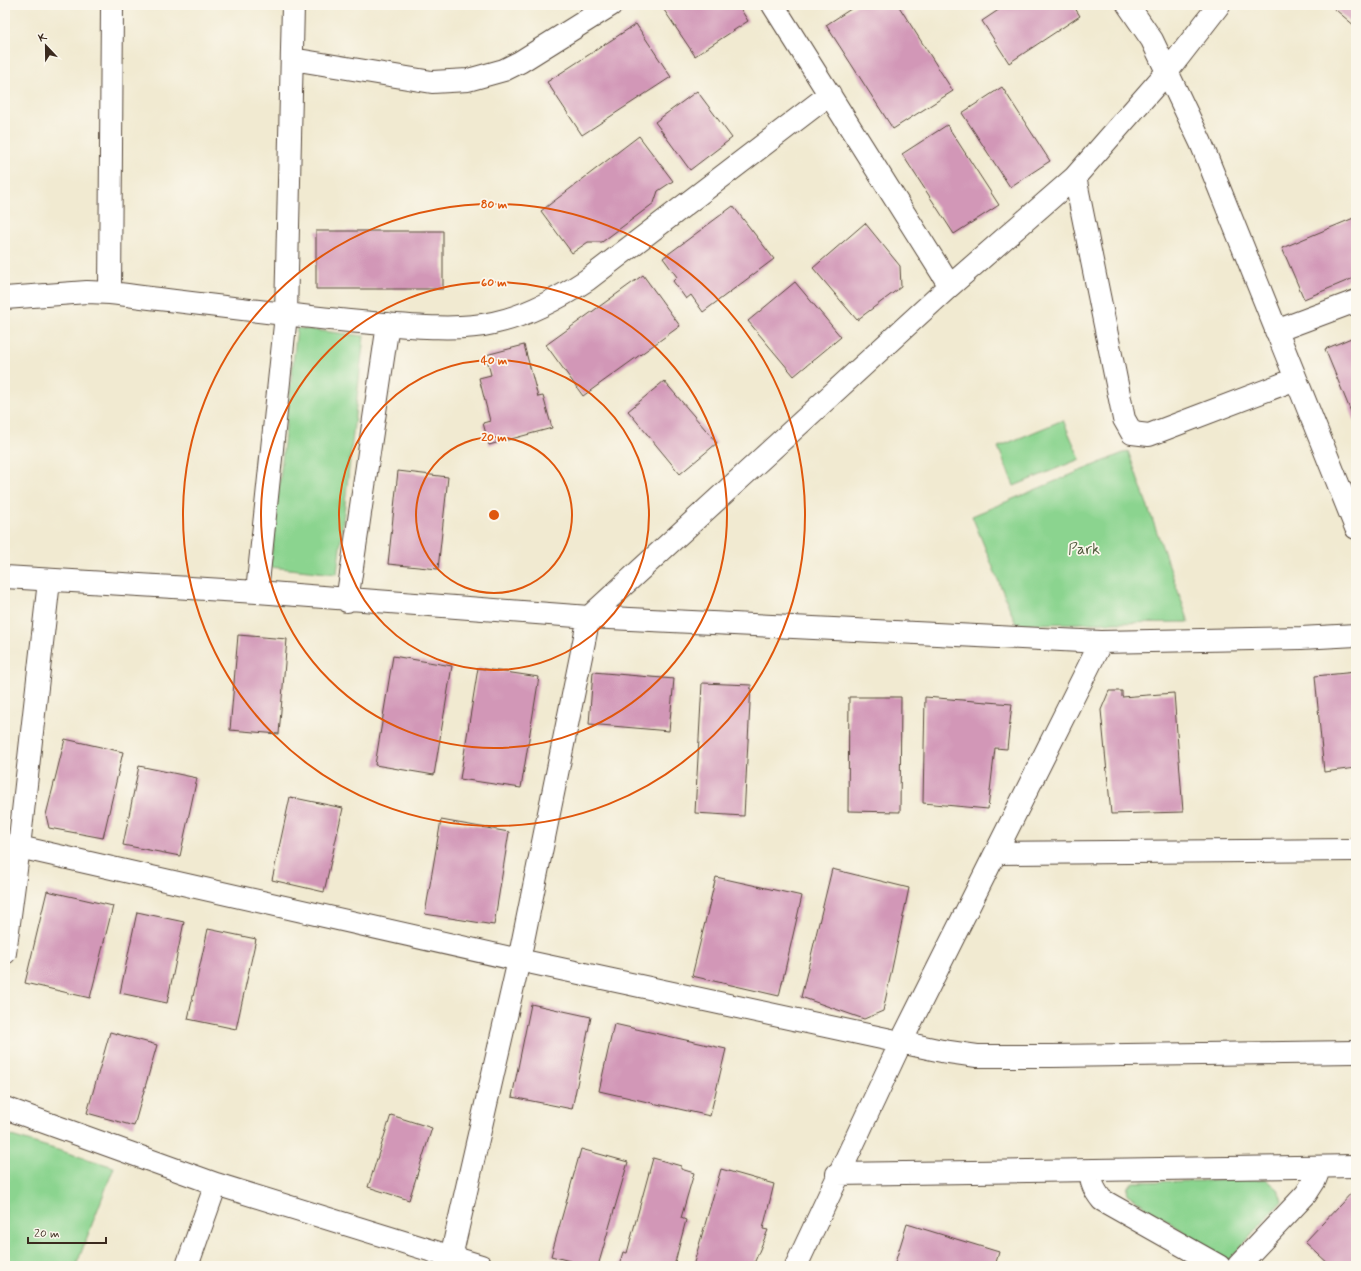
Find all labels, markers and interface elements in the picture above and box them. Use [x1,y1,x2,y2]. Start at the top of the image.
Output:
north arrow [26,26,66,66]
text: K [36,30,49,46]
text: 80 m [481,197,508,213]
text: 60 m [481,275,507,291]
text: 40 m [481,353,508,369]
text: 20 m [481,430,507,446]
centre of rings [487,508,501,522]
park label: Park [1068,539,1100,560]
scale bar [28,1219,106,1245]
text: 20 m [34,1226,60,1242]

